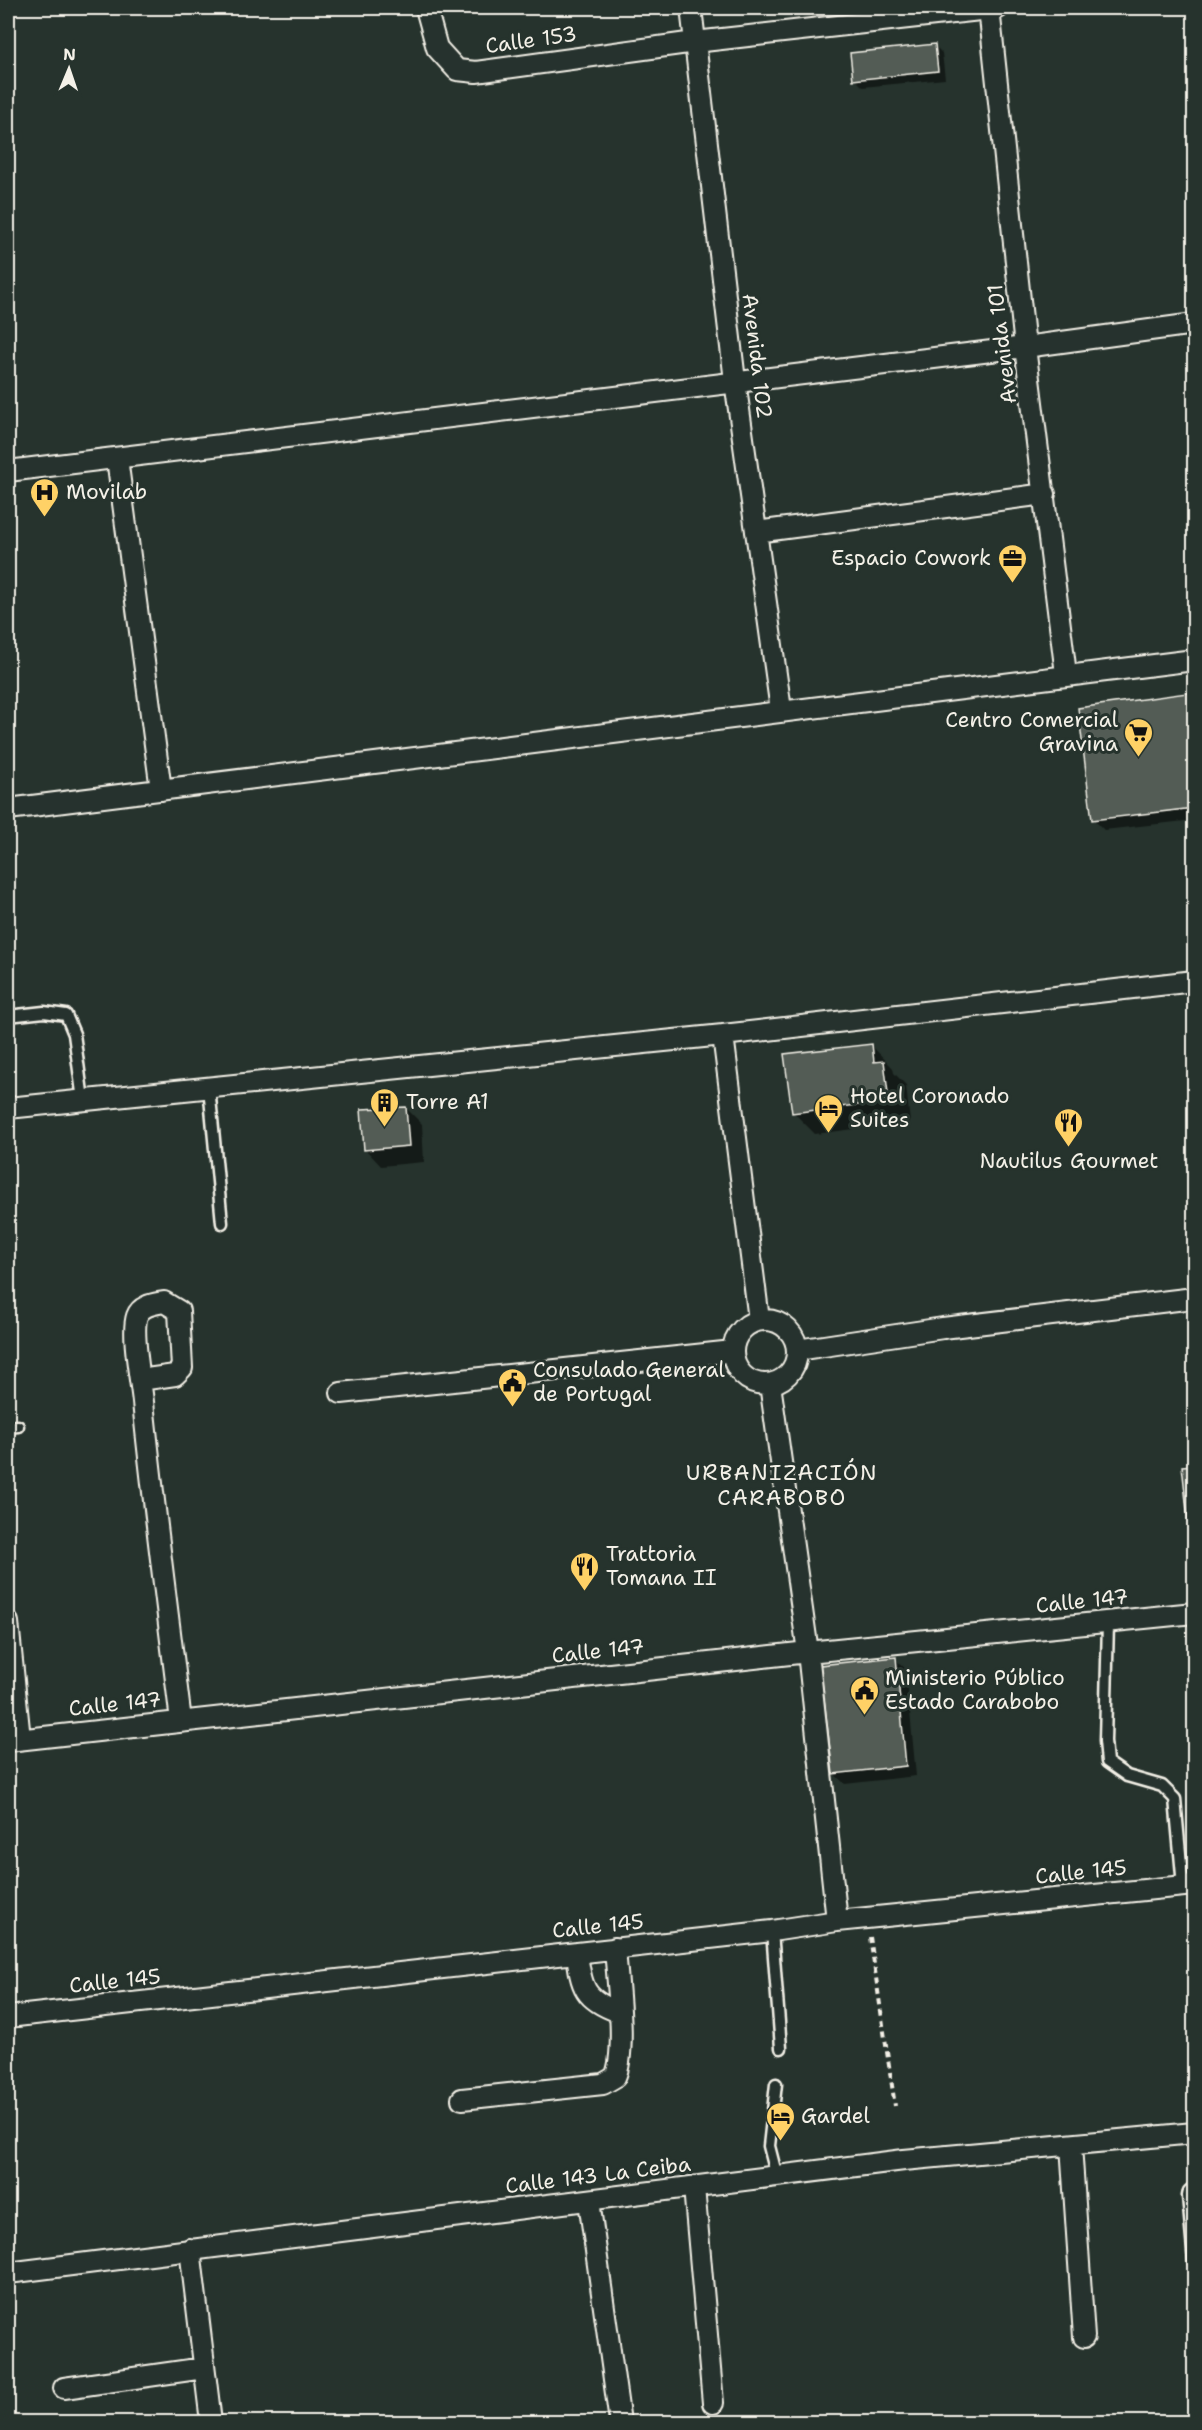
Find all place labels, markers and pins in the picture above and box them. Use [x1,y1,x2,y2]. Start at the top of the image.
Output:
hospital icon: Movilab [29,476,61,518]
place label: Movilab [66,478,147,506]
office icon: Espacio Cowork [996,542,1028,584]
place label: Espacio Cowork [831,544,991,572]
place label: Centro Comercial Gravina [945,706,1119,758]
supermarket icon: Centro Comercial Gravina [1123,716,1155,758]
place label: Hotel Coronado Suites [850,1082,1009,1134]
building icon: Torre A1 [369,1086,401,1128]
place label: Torre A1 [406,1088,489,1116]
hotel icon: Hotel Coronado Suites [813,1092,845,1134]
restaurant icon: Nautilus Gourmet [1053,1106,1085,1148]
place label: Nautilus Gourmet [979,1147,1159,1175]
place label: Consulado General de Portugal [533,1356,726,1408]
public building icon: Consulado General de Portugal [496,1366,528,1408]
place label: Trattoria Tomana II [606,1540,717,1592]
restaurant icon: Trattoria Tomana II [569,1550,601,1592]
place label: Ministerio Público Estado Carabobo [885,1664,1065,1716]
public building icon: Ministerio Público Estado Carabobo [848,1674,880,1716]
hotel icon: Gardel [764,2100,796,2142]
place label: Gardel [801,2102,871,2130]

